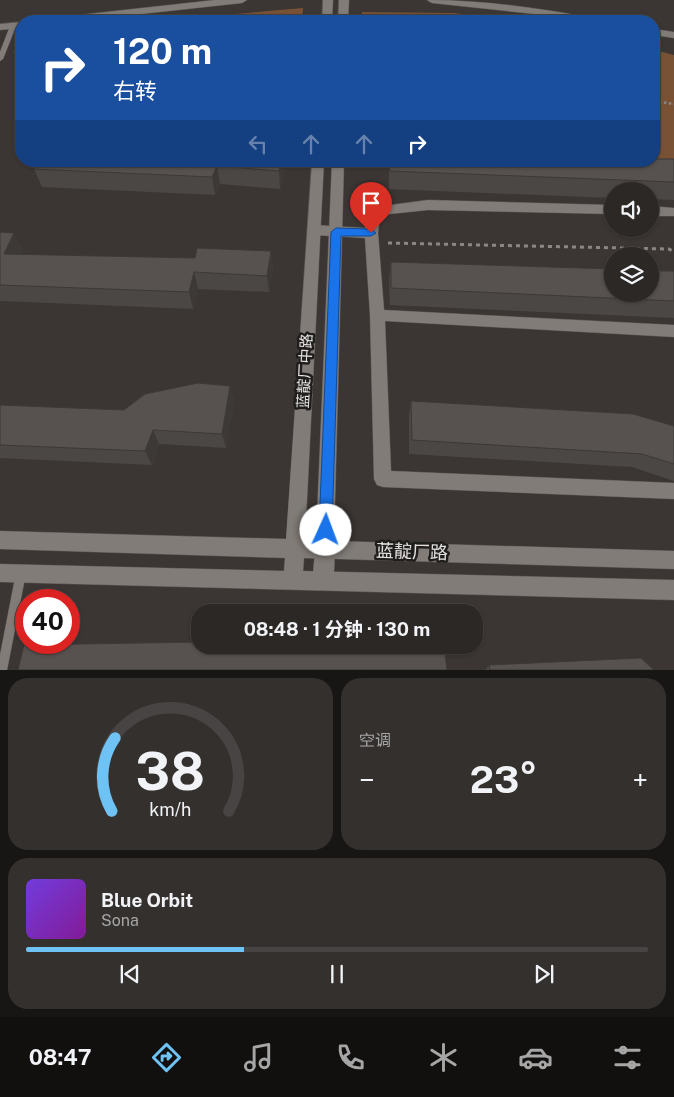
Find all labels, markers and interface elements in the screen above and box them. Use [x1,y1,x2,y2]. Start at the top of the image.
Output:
text: 120 m [113,31,212,72]
icon: right [30,35,95,100]
text: 右转 [113,78,157,104]
icon: left [244,130,272,158]
icon: ahead [297,130,325,158]
icon: ahead [350,130,378,158]
icon: right [403,130,431,158]
pin [350,182,392,233]
map controls [604,182,659,302]
button: sound [604,182,659,237]
icon: arrive [357,189,385,217]
button: layers [604,247,659,302]
street label: 蓝靛厂中路 [294,333,315,409]
position arrow [299,503,351,555]
street label: 蓝靛厂路 [376,540,448,563]
speed limit sign: 40 [15,589,80,654]
text: 08:48 · 1 分钟 · 130 m [244,618,430,640]
text: 空调 [359,731,391,750]
text: 38 [136,741,205,802]
text: 23° [470,757,537,802]
text: − [359,763,375,796]
text: + [632,763,648,796]
text: km/h [149,799,192,820]
text: Blue Orbit [101,889,193,911]
text: Sona [101,911,139,930]
icon: previous [116,960,144,988]
icon: pause [323,960,351,988]
icon: next [530,960,558,988]
icon: directions [149,1040,184,1075]
icon: music [241,1040,276,1075]
icon: phone [333,1040,368,1075]
icon: climate [426,1040,461,1075]
icon: car [518,1040,553,1075]
icon: filters [610,1040,645,1075]
text: 08:47 [29,1044,92,1070]

